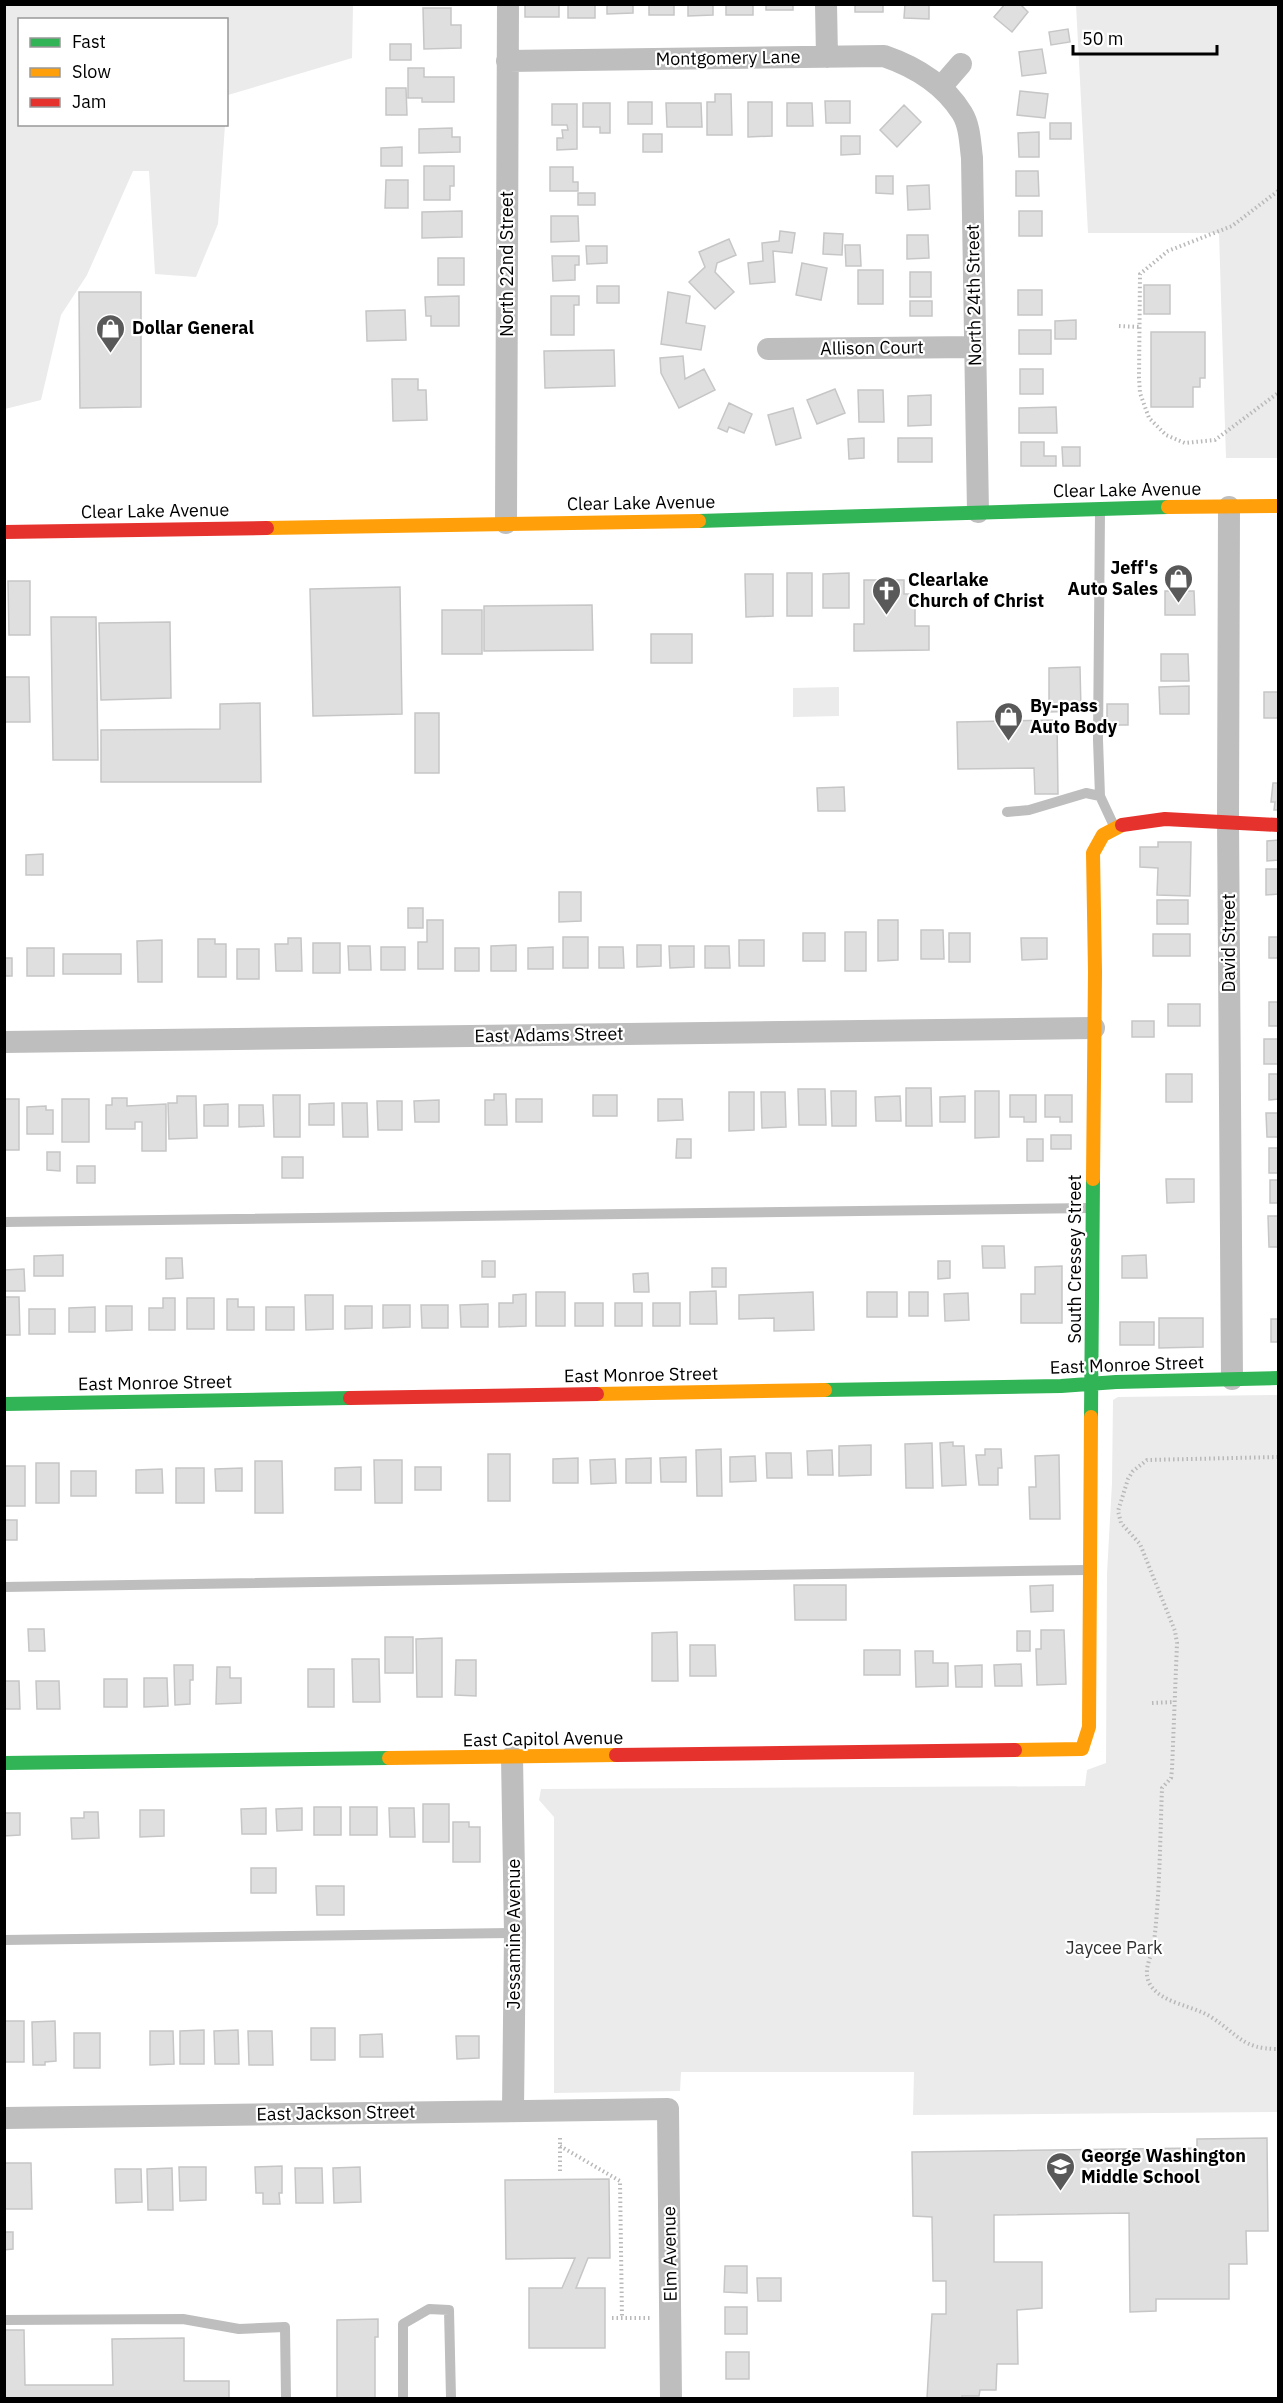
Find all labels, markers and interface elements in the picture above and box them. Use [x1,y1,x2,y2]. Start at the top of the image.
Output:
legend [18,18,228,126]
scale bar [1073,18,1217,56]
text: 50 m [1082,27,1124,50]
text: Fast [72,30,106,53]
street label: Montgomery Lane [655,45,801,70]
text: Slow [72,60,111,83]
text: Jam [72,90,107,113]
street label: North 22nd Street [495,191,518,337]
street label: North 24th Street [961,224,986,366]
shop icon: Dollar General [95,312,127,354]
place label: Dollar General [132,316,254,339]
street label: Allison Court [820,335,924,360]
street label: Clear Lake Avenue [1053,477,1202,502]
street label: Clear Lake Avenue [567,490,716,515]
street label: Clear Lake Avenue [81,498,230,523]
place label: Jeff's Auto Sales [1068,556,1158,600]
shop icon: Jeff's Auto Sales [1163,562,1195,604]
place label: Clearlake Church of Christ [908,568,1044,612]
church icon: Clearlake Church of Christ [871,574,903,616]
place label: By-pass Auto Body [1030,694,1117,738]
shop icon: By-pass Auto Body [993,700,1025,742]
street label: David Street [1217,894,1240,992]
street label: East Adams Street [474,1022,624,1047]
street label: South Cressey Street [1063,1175,1086,1343]
street label: East Monroe Street [1049,1350,1205,1379]
street label: East Monroe Street [564,1362,718,1387]
street label: East Monroe Street [78,1370,232,1395]
street label: East Capitol Avenue [462,1726,624,1751]
street label: Jessamine Avenue [502,1859,525,2009]
park label: Jaycee Park [1066,1936,1163,1959]
street label: East Jackson Street [256,2100,416,2125]
place label: George Washington Middle School [1081,2144,1246,2188]
school or university icon: George Washington Middle School [1044,2150,1076,2192]
street label: Elm Avenue [657,2206,682,2302]

